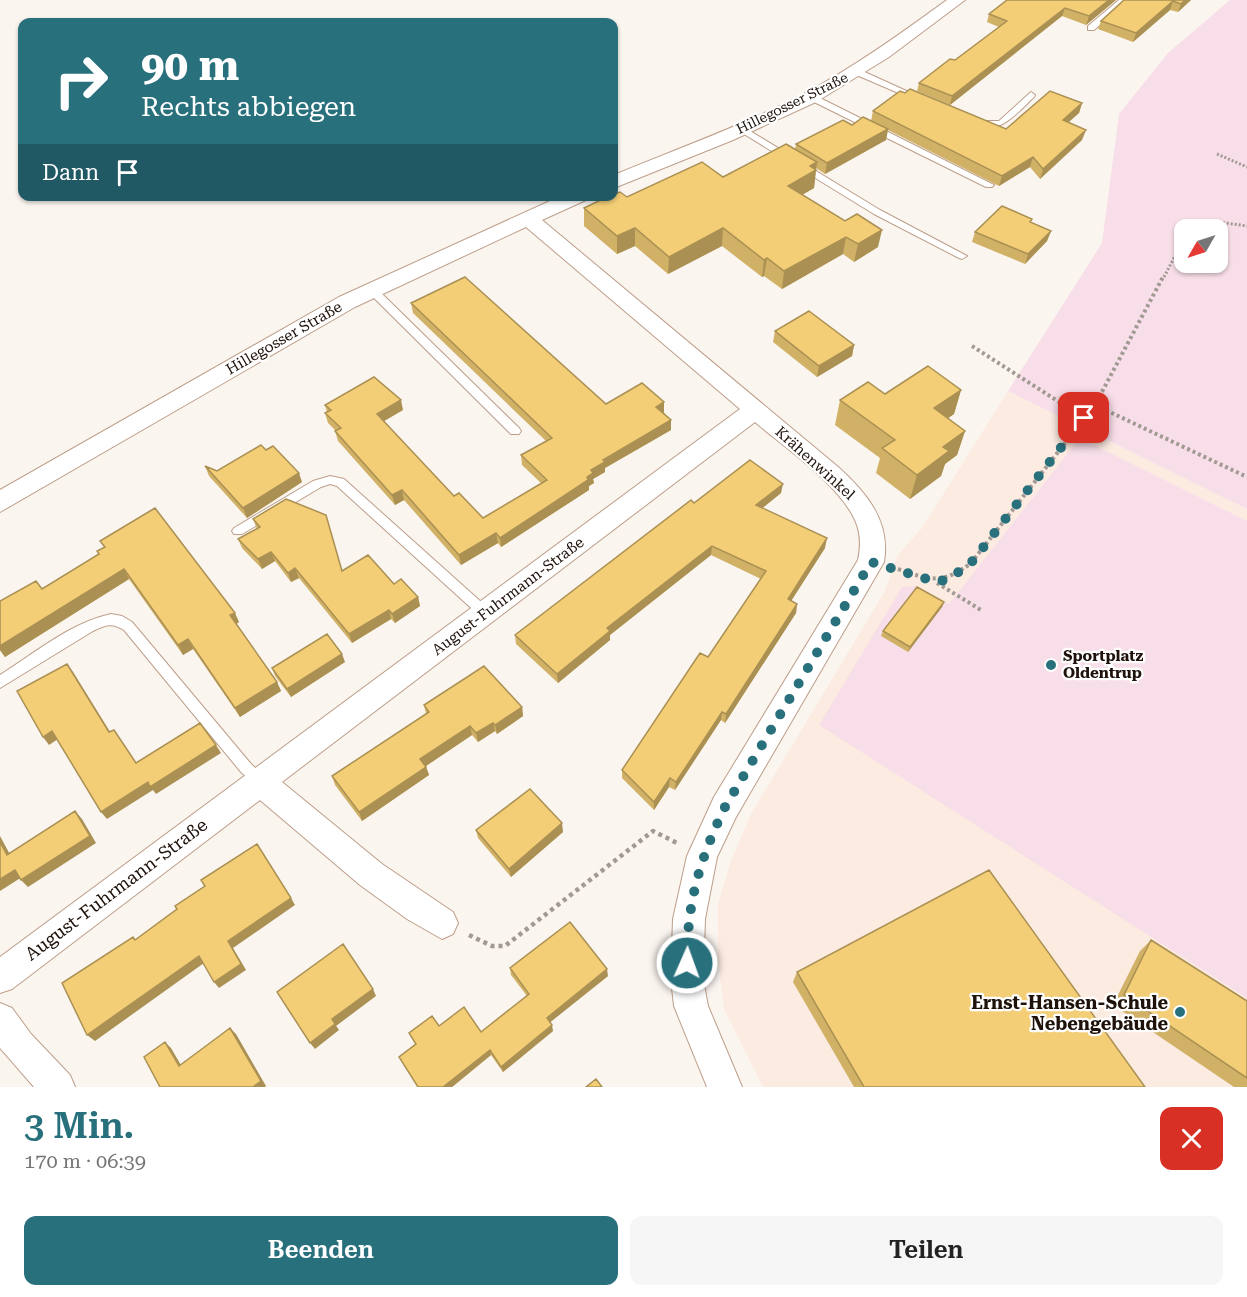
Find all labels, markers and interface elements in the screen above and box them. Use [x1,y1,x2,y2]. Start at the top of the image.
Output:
text: 90 m [141,41,239,90]
icon: right [42,42,120,120]
street label: Hillegosser Straße [734,69,851,137]
text: Rechts abbiegen [141,91,356,123]
icon: arrive [111,156,144,189]
text: Dann [42,160,99,185]
north arrow [1174,219,1228,273]
map controls [1174,219,1228,273]
street label: Hillegosser Straße [223,297,345,379]
pin [1058,392,1109,443]
icon: arrive [1067,401,1100,434]
street label: Krähenwinkel [771,423,859,504]
street label: August-Fuhrmann-Straße [429,533,587,659]
place label: Sportplatz Oldentrup [1063,647,1143,682]
marker: Sportplatz Oldentrup [1044,658,1058,672]
street label: August-Fuhrmann-Straße [21,814,211,964]
position arrow [655,931,719,995]
place label: Ernst-Hansen-Schule Nebengebäude [971,992,1168,1034]
marker: Ernst-Hansen-Schule Nebengebäude [1173,1005,1187,1019]
text: 3 Min. [24,1105,134,1147]
button: close [1160,1107,1223,1170]
text: 170 m · 06:39 [24,1149,146,1173]
button: Beenden [24,1216,618,1285]
button: Teilen [630,1216,1223,1285]

